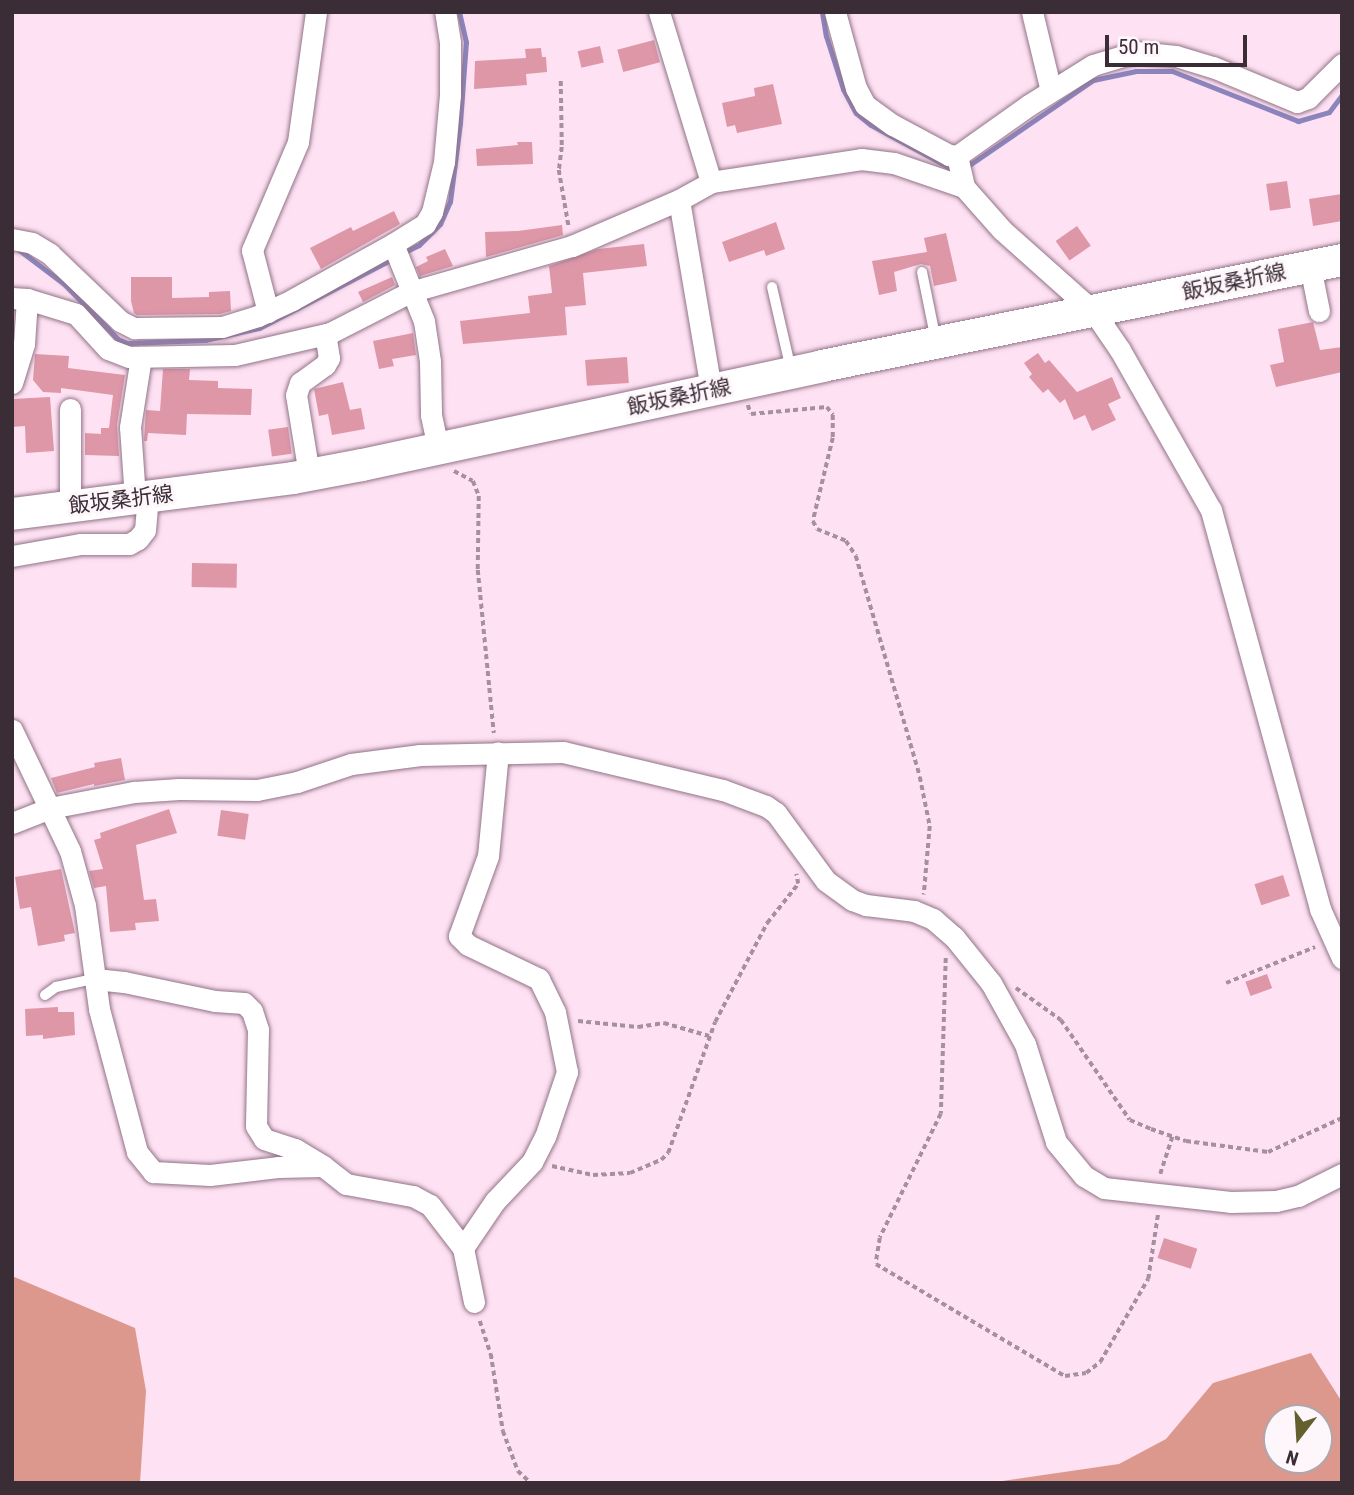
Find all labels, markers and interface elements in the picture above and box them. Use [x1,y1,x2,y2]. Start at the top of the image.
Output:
scale bar [1109,21,1251,65]
text: 50 m [1118,35,1159,59]
street label: 飯坂桑折線 [1180,259,1288,305]
street label: 飯坂桑折線 [625,374,733,420]
street label: 飯坂桑折線 [67,481,175,519]
north arrow [1263,1404,1333,1474]
text: N [1283,1445,1301,1470]

